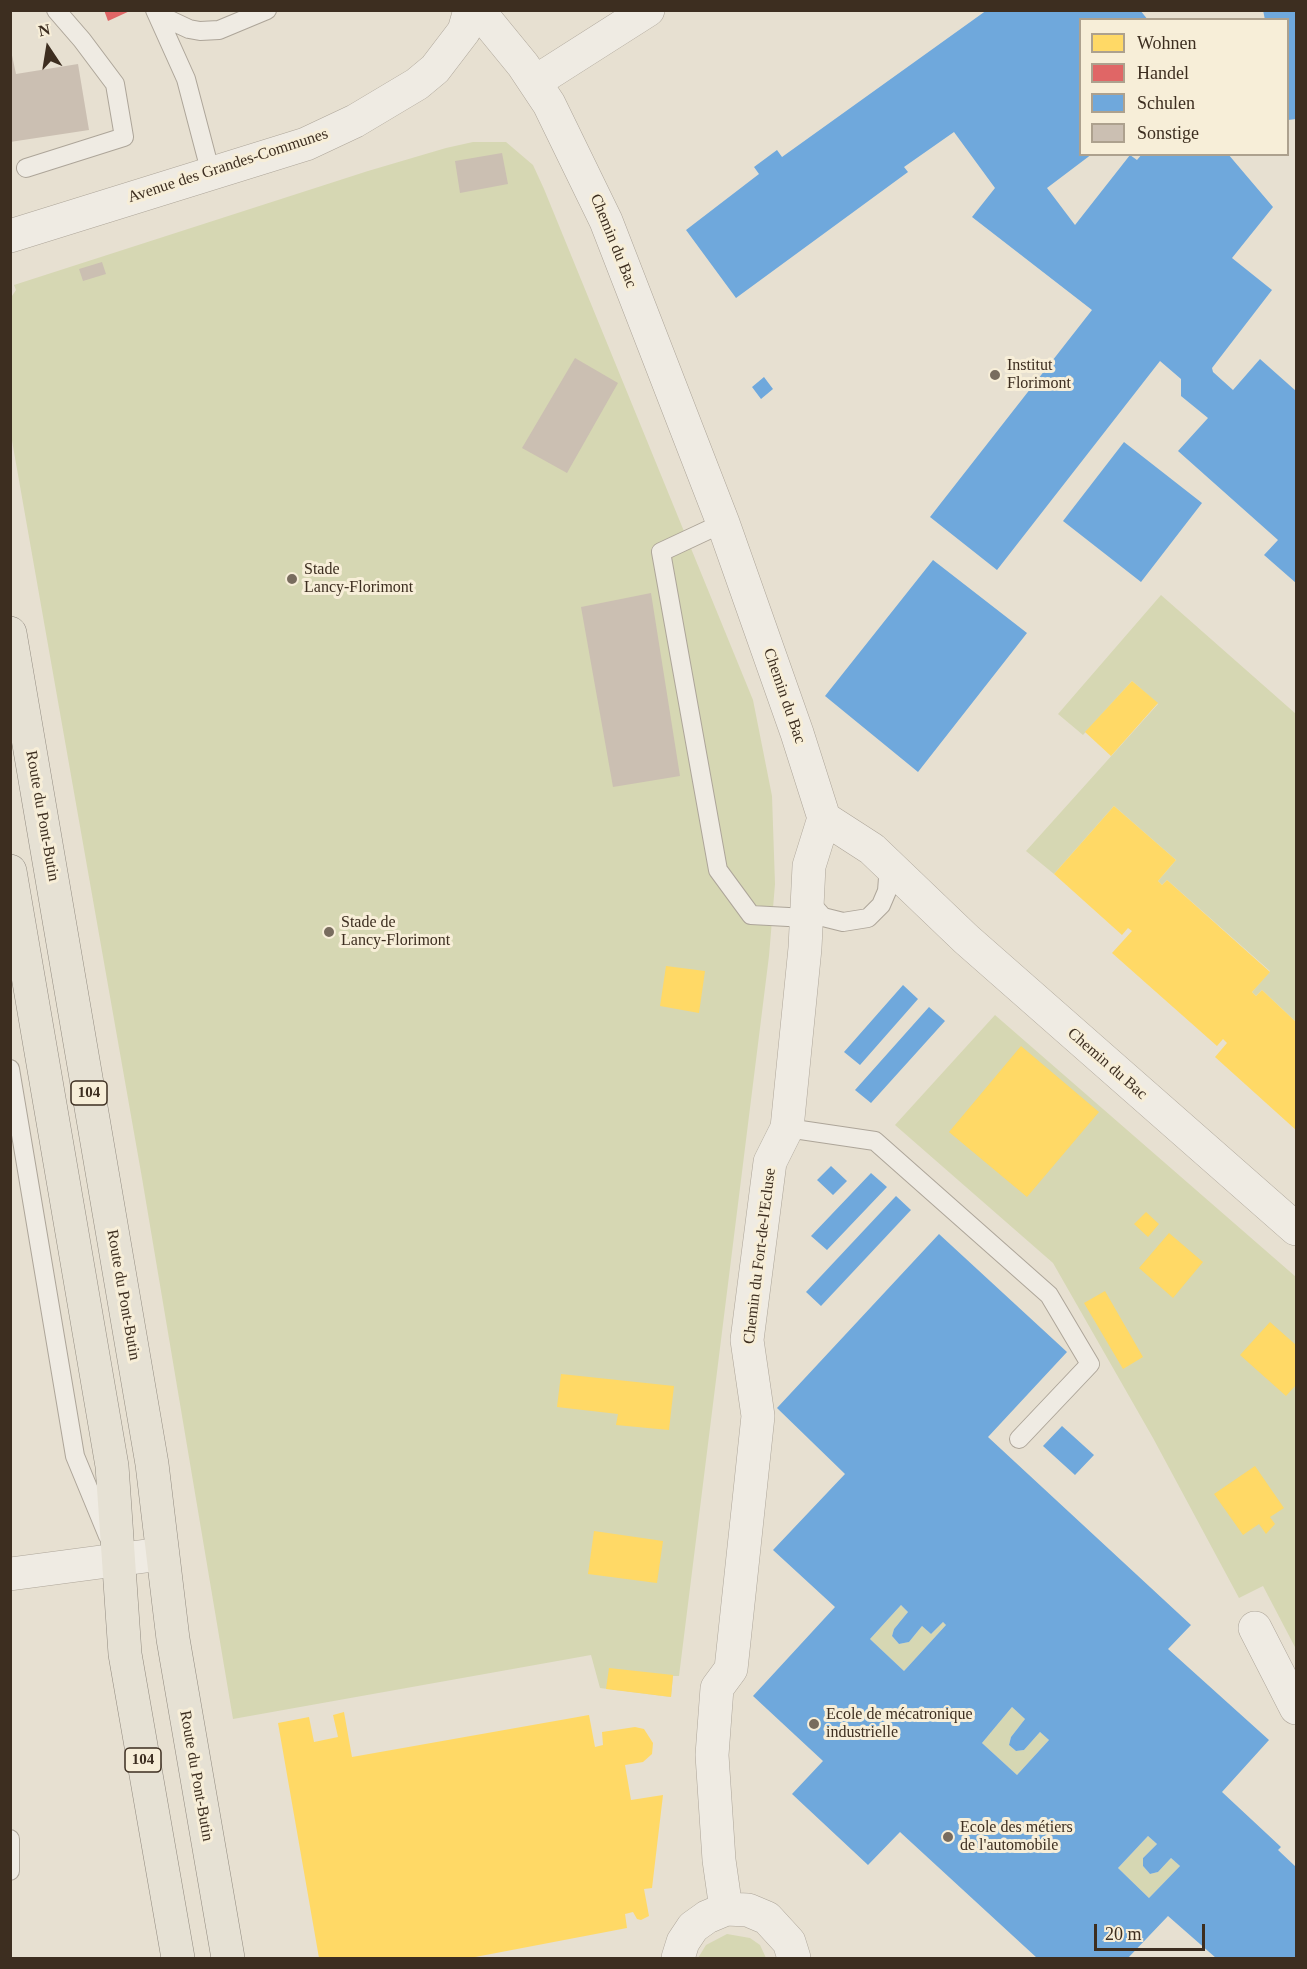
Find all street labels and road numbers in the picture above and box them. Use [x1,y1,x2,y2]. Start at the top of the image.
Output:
street label: Avenue des Grandes-Communes [125,125,331,207]
street label: Chemin du Bac [585,191,641,291]
street label: Chemin du Bac [759,646,809,746]
street label: Route du Pont-Butin [21,749,63,883]
street label: Chemin du Bac [1063,1024,1151,1104]
road number: 104 [71,1081,107,1105]
street label: Chemin du Fort-de-l'Ecluse [740,1167,780,1345]
street label: Route du Pont-Butin [102,1228,144,1362]
street label: Route du Pont-Butin [175,1709,217,1843]
road number: 104 [125,1748,161,1772]

